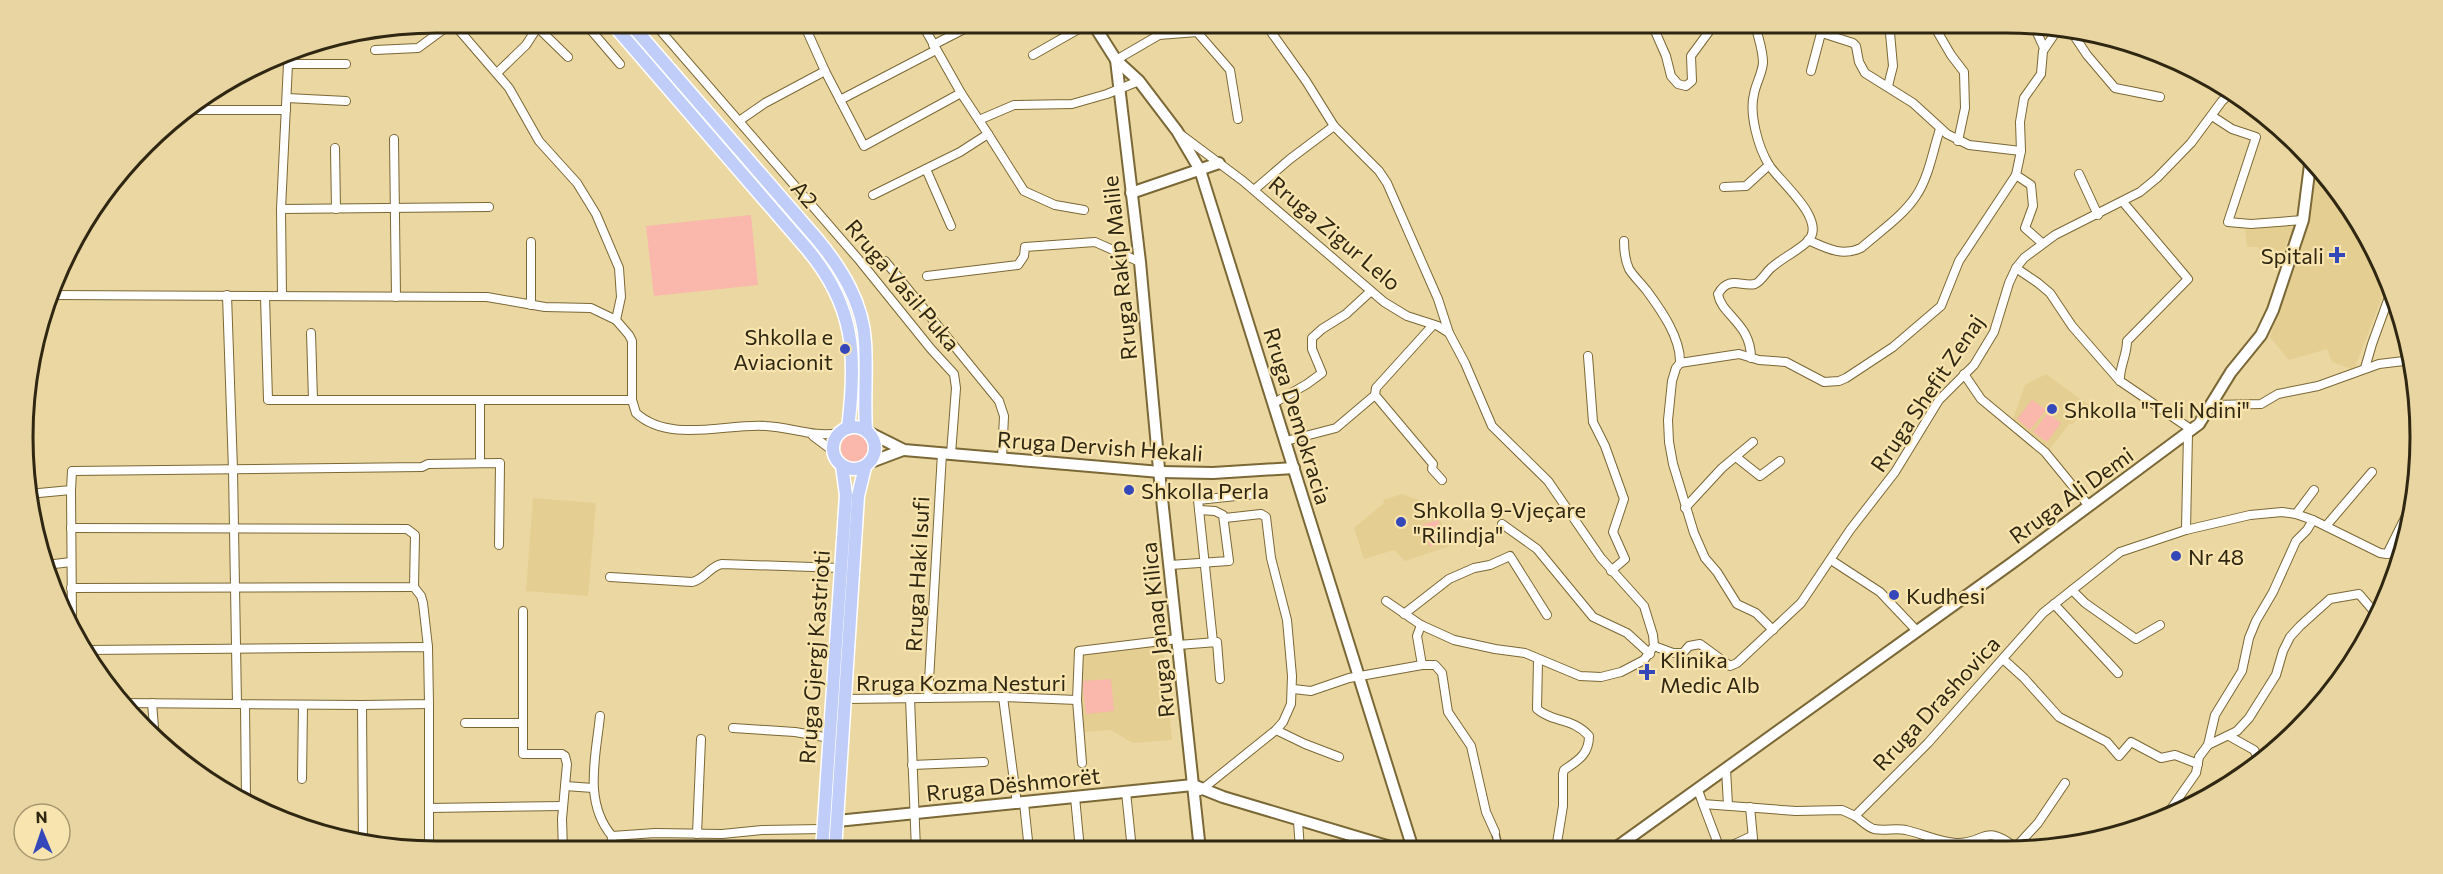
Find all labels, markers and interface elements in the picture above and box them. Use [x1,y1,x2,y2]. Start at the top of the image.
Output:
street label: Rruga Zigur Lelo [1264,170,1406,296]
street label: A2 [786,175,824,213]
street label: Rruga Rakip Malile [1096,175,1142,361]
street label: Rruga Vasil Puka [840,214,966,356]
place label: Spitali [2261,242,2324,269]
marker: Spitali [2328,246,2346,264]
street label: Rruga Shefit Zenaj [1864,309,1990,477]
place label: Shkolla e Aviacionit [733,323,833,375]
street label: Rruga Demokracia [1258,324,1338,508]
marker: Shkolla e Aviacionit [838,342,852,356]
place label: Shkolla "Teli Ndini" [2064,396,2250,423]
marker: Shkolla "Teli Ndini" [2045,402,2059,416]
street label: Rruga Dervish Hekali [996,425,1204,467]
street label: Rruga Ali Demi [2004,441,2138,549]
place label: Shkolla Perla [1141,477,1269,504]
marker: Shkolla Perla [1122,483,1136,497]
street label: Rruga Haki Isufi [899,495,935,653]
place label: Shkolla 9-Vjeçare "Rilindja" [1413,496,1586,548]
marker: Shkolla 9-Vjeçare "Rilindja" [1394,515,1408,529]
street label: Rruga Janaq Kilica [1134,541,1180,719]
place label: Nr 48 [2188,543,2244,570]
street label: Rruga Gjergj Kastrioti [793,549,835,765]
marker: Nr 48 [2169,549,2183,563]
place label: Kudhesi [1906,582,1985,609]
marker: Kudhesi [1887,588,1901,602]
street label: Rruga Drashovica [1867,630,2005,776]
place label: Klinika Medic Alb [1660,646,1760,698]
marker: Klinika Medic Alb [1638,663,1656,681]
street label: Rruga Kozma Nesturi [856,669,1066,696]
street label: Rruga Dëshmorët [925,761,1101,807]
north arrow [12,802,72,862]
text: N [35,807,48,826]

